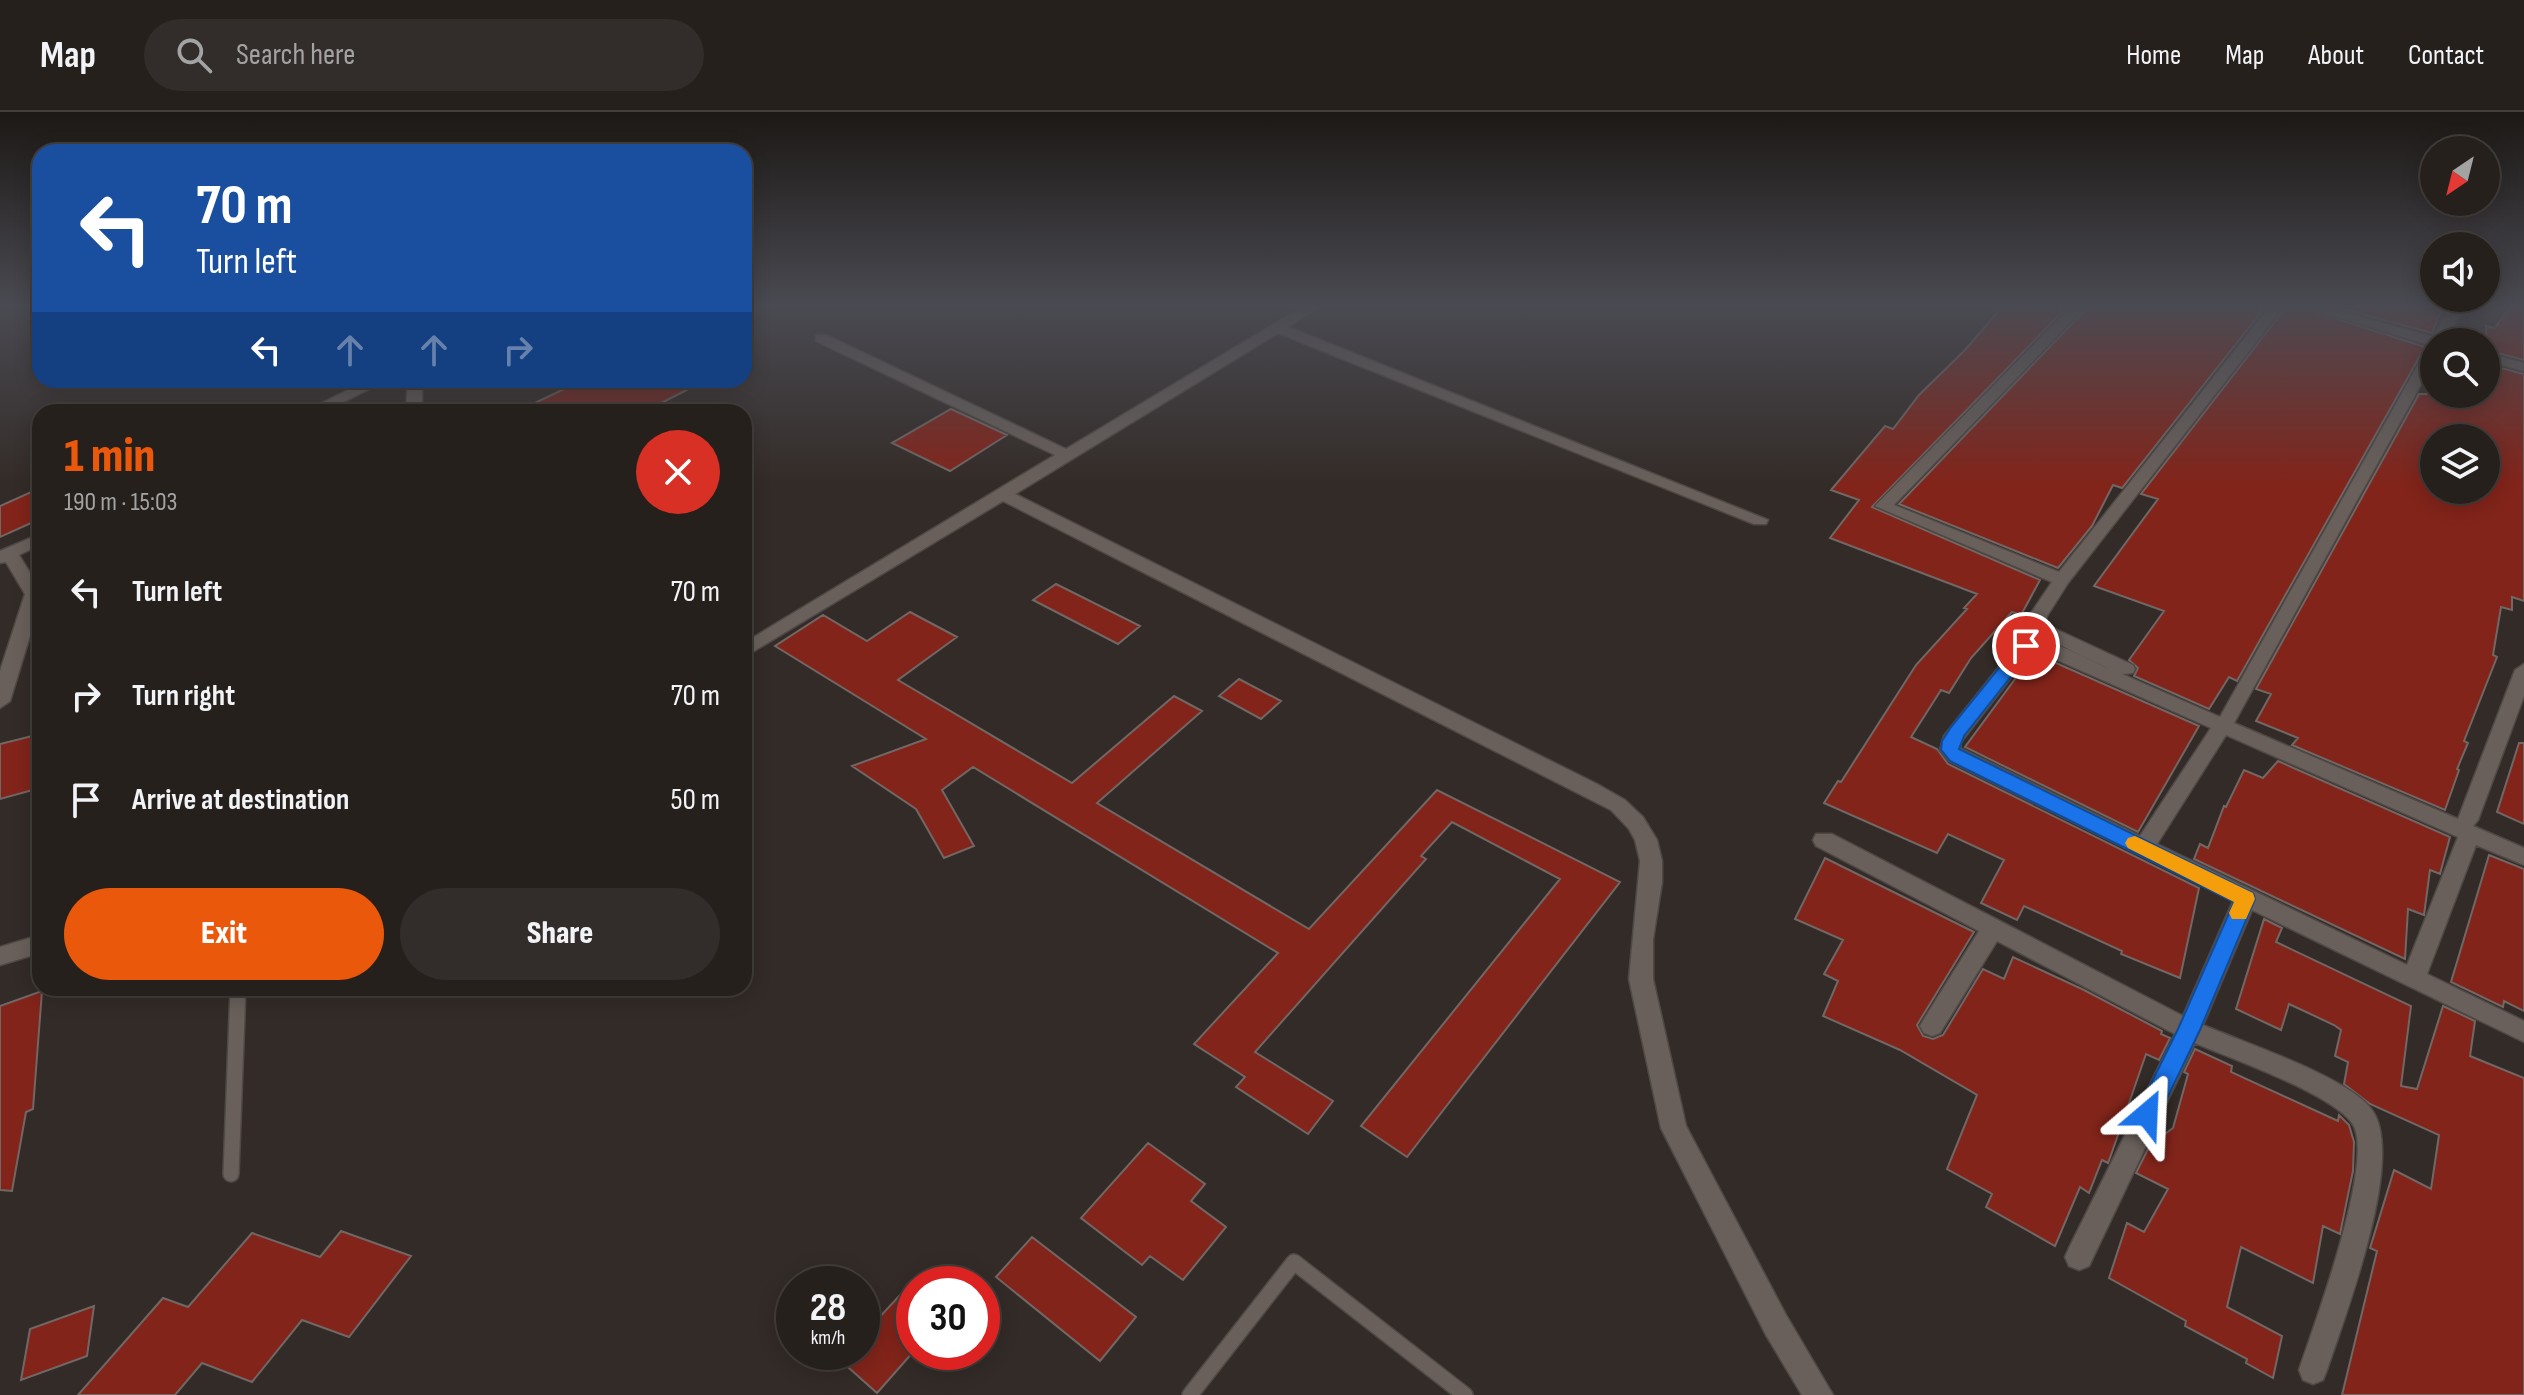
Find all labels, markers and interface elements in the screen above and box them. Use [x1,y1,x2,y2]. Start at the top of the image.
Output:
search box [144,19,704,91]
text: Map [40,33,96,78]
icon: search [172,33,216,77]
text: Search here [236,37,355,73]
text: Home [2126,39,2181,72]
text: Map [2225,39,2264,72]
text: About [2308,39,2364,72]
text: Contact [2408,39,2484,72]
north arrow [2420,136,2500,216]
map controls [2420,136,2500,504]
text: 70 m [196,173,293,240]
icon: left [64,176,168,280]
button: sound [2420,232,2500,312]
text: Turn left [196,241,297,284]
icon: left [244,328,288,372]
icon: ahead [328,328,372,372]
icon: ahead [412,328,456,372]
icon: right [496,328,540,372]
button: search [2420,328,2500,408]
button: layers [2420,424,2500,504]
text: 1 min [64,428,155,485]
button: close [636,430,720,514]
text: 190 m · 15:03 [64,487,177,518]
icon: left [64,570,108,614]
text: Turn left [132,574,222,610]
text: 70 m [671,574,720,610]
pin [1992,612,2060,680]
icon: arrive [2004,624,2048,668]
icon: right [64,674,108,718]
text: Turn right [132,678,235,714]
text: 70 m [671,678,720,714]
icon: arrive [64,778,108,822]
text: Arrive at destination [132,782,349,818]
text: 50 m [671,782,720,818]
button: Exit [64,888,384,980]
button: Share [400,888,720,980]
position arrow [2105,1072,2189,1156]
speed limit sign: 30 [896,1266,1000,1370]
text: 28 [810,1284,846,1332]
text: km/h [811,1326,845,1350]

